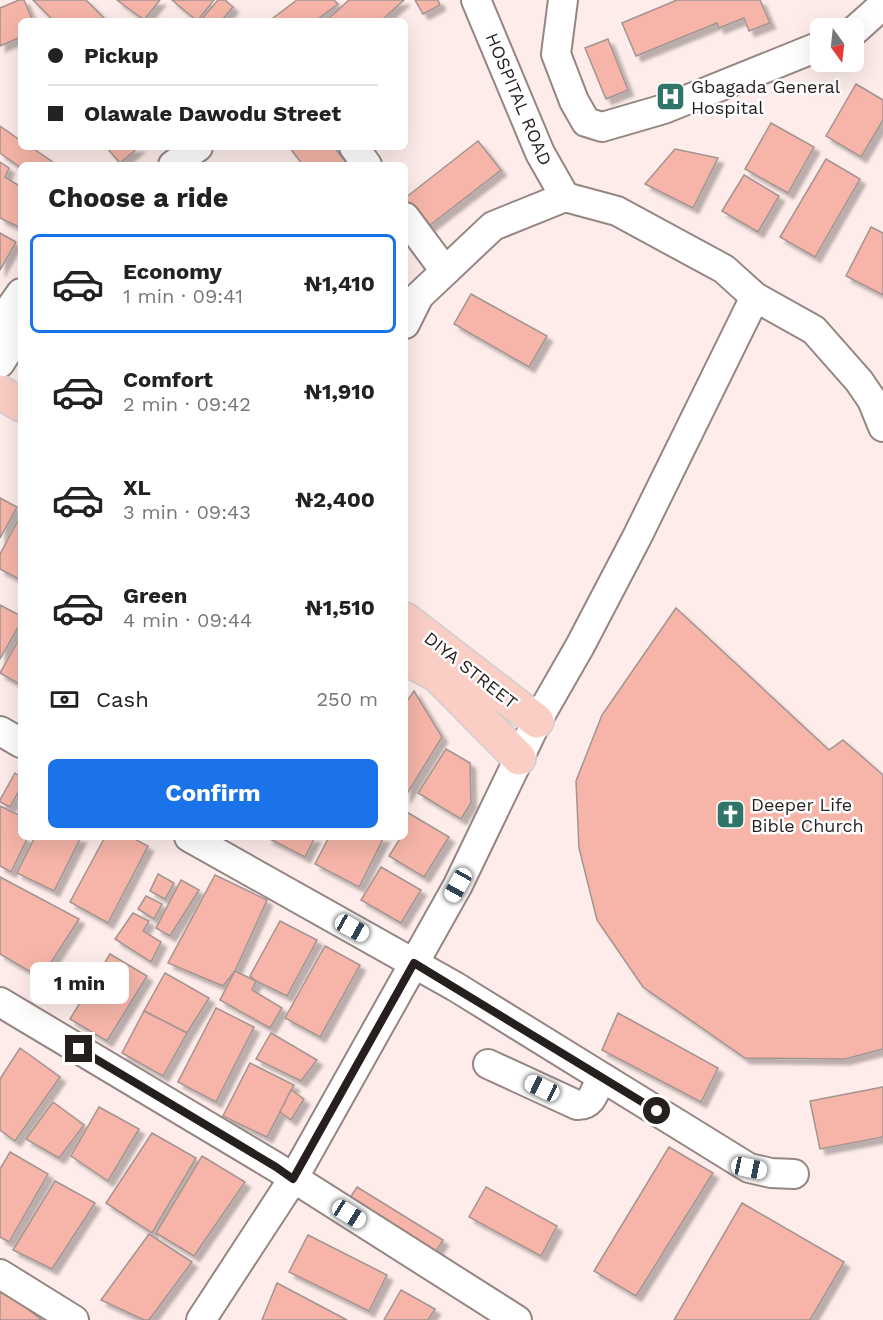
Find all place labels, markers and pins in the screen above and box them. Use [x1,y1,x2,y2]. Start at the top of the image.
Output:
place label: Gbagada General Hospital [691,76,841,118]
hospital icon: Gbagada General Hospital [654,80,686,112]
place label: Deeper Life Bible Church [751,794,864,836]
church icon: Deeper Life Bible Church [714,798,746,830]

